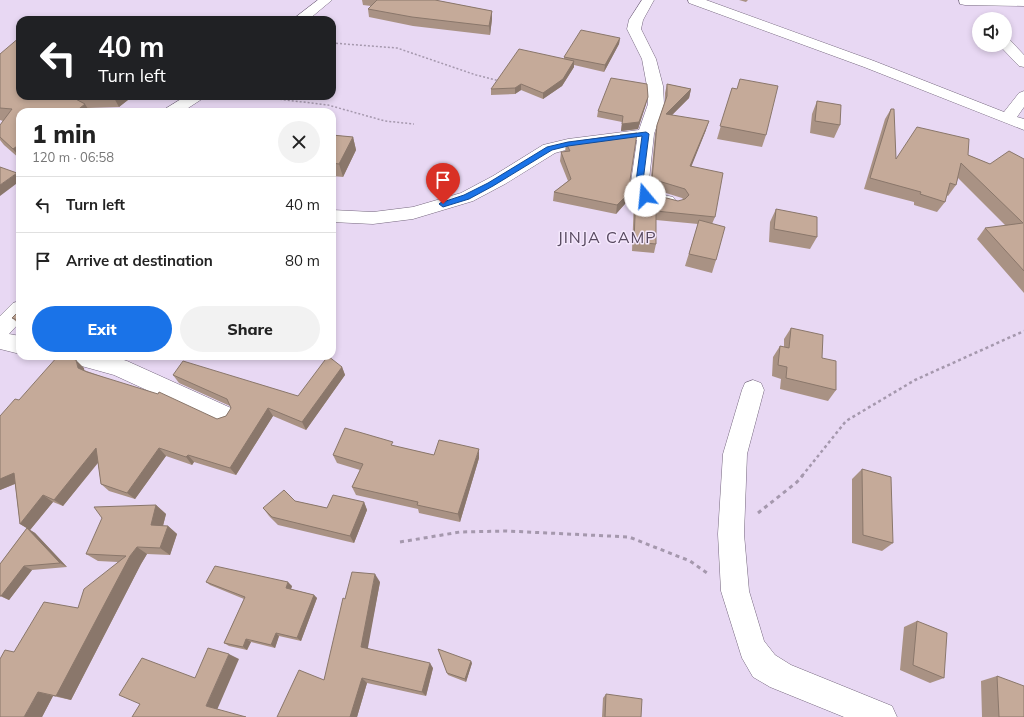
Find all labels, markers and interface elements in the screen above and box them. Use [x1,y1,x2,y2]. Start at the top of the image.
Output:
map controls [972,12,1012,52]
button: sound [972,12,1012,52]
text: 40 m [98,29,164,64]
icon: left [32,32,84,84]
text: Turn left [98,64,166,87]
text: 1 min [32,119,96,149]
button: close [278,121,320,163]
text: 120 m · 06:58 [32,149,114,165]
pin [426,163,460,204]
icon: arrive [432,169,454,191]
position arrow [624,175,666,217]
icon: left [32,194,54,216]
text: Turn left [66,195,125,214]
text: 40 m [285,195,320,214]
district label: JINJA CAMP [557,227,657,247]
icon: arrive [32,250,54,272]
text: Arrive at destination [66,251,213,270]
text: 80 m [285,251,320,270]
button: Exit [32,306,172,352]
button: Share [180,306,320,352]

